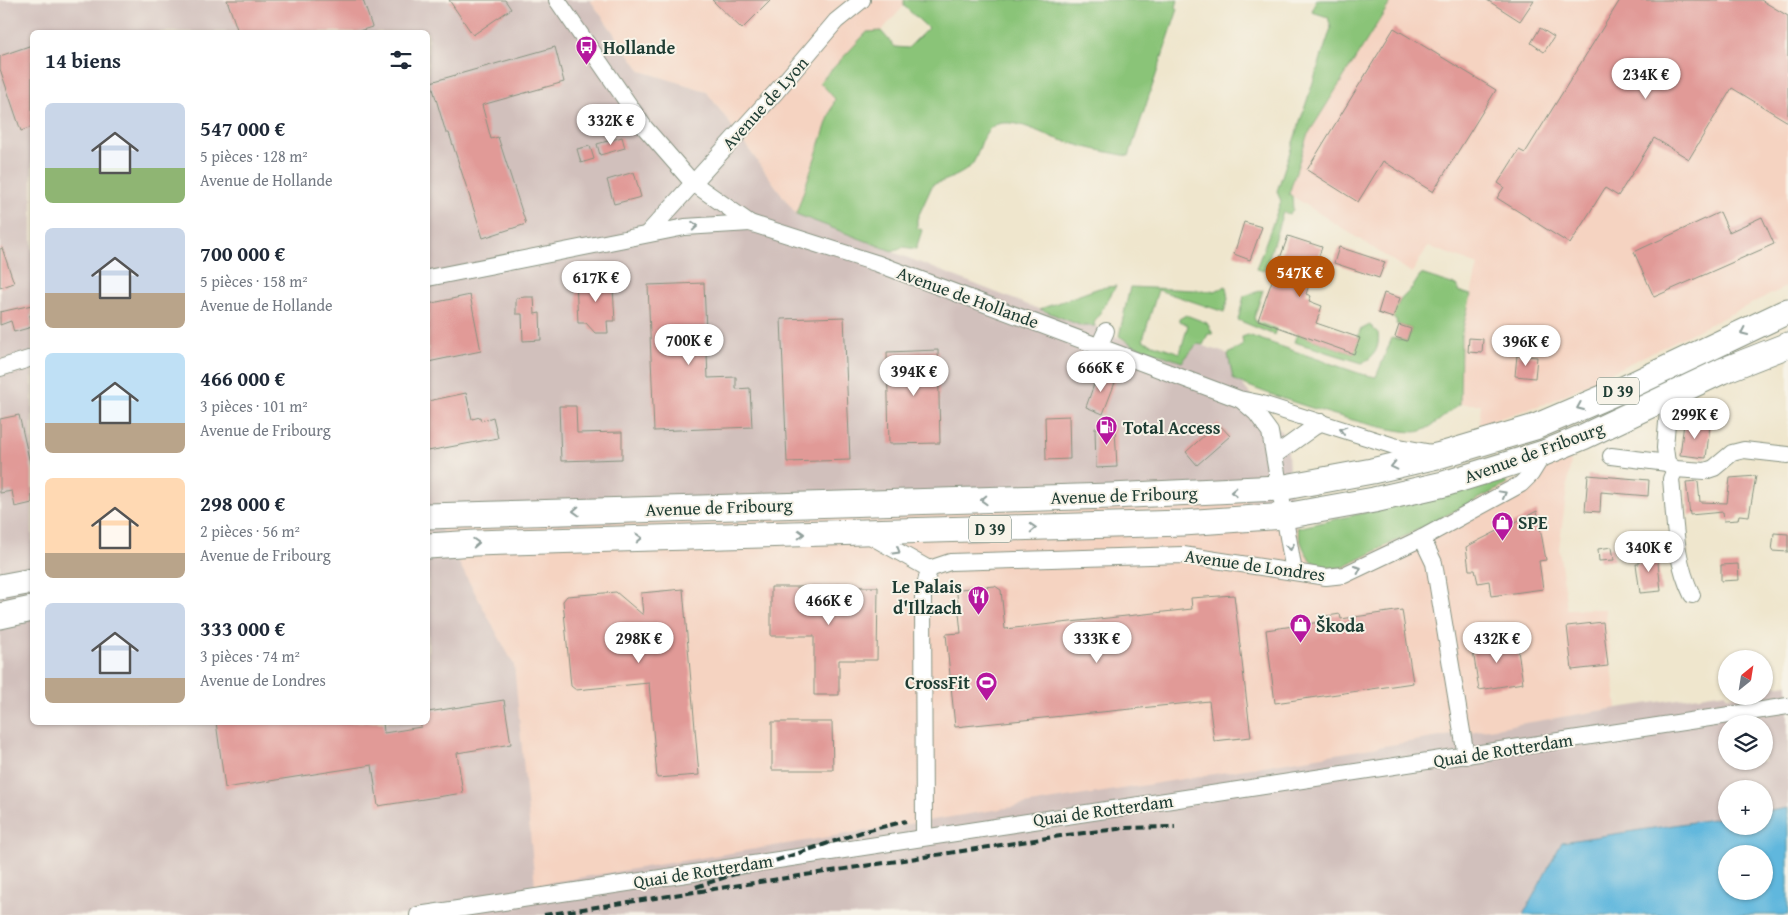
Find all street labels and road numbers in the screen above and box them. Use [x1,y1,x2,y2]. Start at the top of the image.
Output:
street label: Avenue de Lyon [715,50,815,156]
street label: Avenue de Hollande [893,259,1043,335]
road number: D 39 [1597,378,1639,404]
street label: Avenue de Fribourg [1460,414,1608,490]
street label: Avenue de Fribourg [1050,479,1198,511]
street label: Avenue de Fribourg [645,491,793,523]
road number: D 39 [969,516,1011,542]
street label: Avenue de Londres [1183,542,1327,588]
street label: Quai de Rotterdam [1431,726,1575,774]
street label: Quai de Rotterdam [1031,787,1175,833]
street label: Quai de Rotterdam [631,847,775,895]

